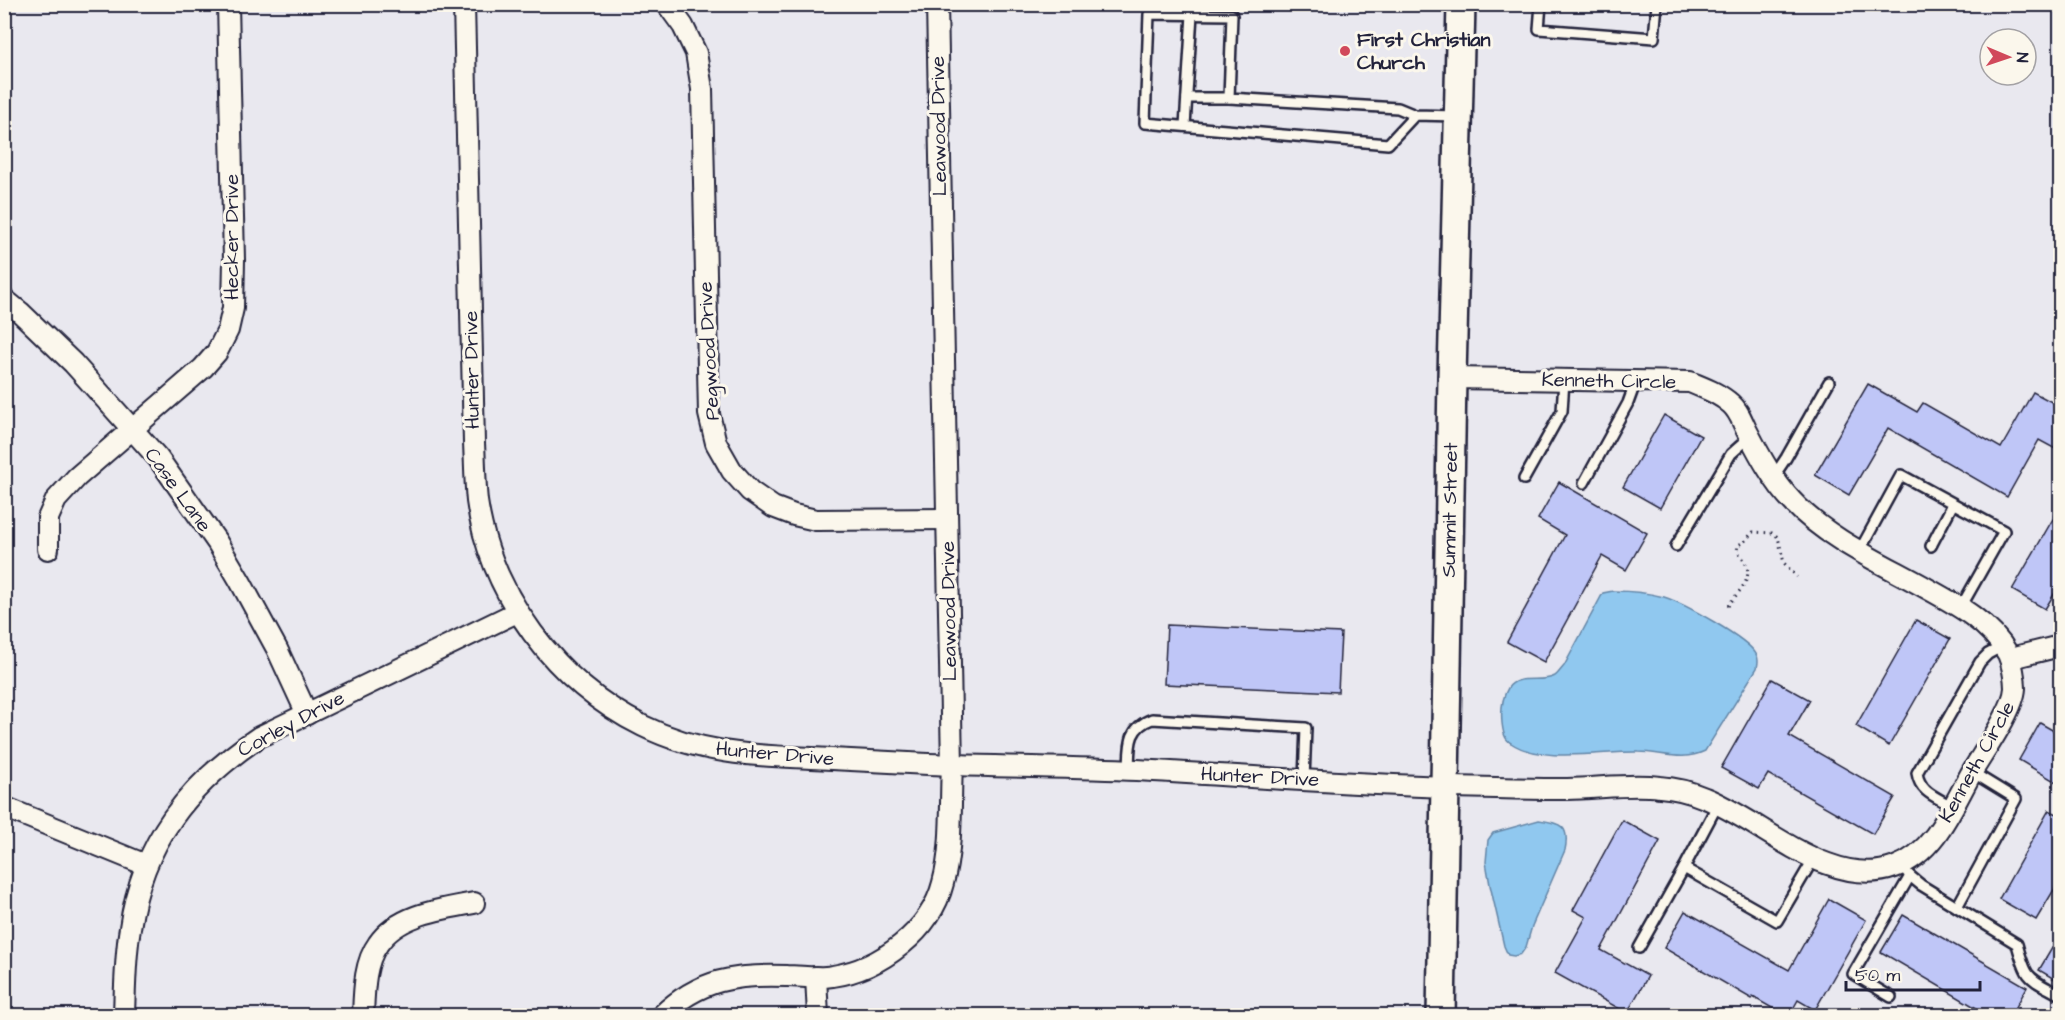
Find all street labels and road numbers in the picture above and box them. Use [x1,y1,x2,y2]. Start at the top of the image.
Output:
street label: Leawood Drive [924,56,954,196]
street label: Hecker Drive [218,174,246,300]
street label: Pegwood Drive [691,281,728,421]
street label: Hunter Drive [457,310,487,429]
street label: Kenneth Circle [1541,366,1677,396]
street label: Case Lane [138,442,218,538]
street label: Summit Street [1435,442,1465,578]
street label: Leawood Drive [934,541,964,681]
street label: Corley Drive [232,684,350,765]
street label: Kenneth Circle [1932,696,2022,828]
street label: Hunter Drive [715,735,835,773]
street label: Hunter Drive [1200,760,1320,794]

